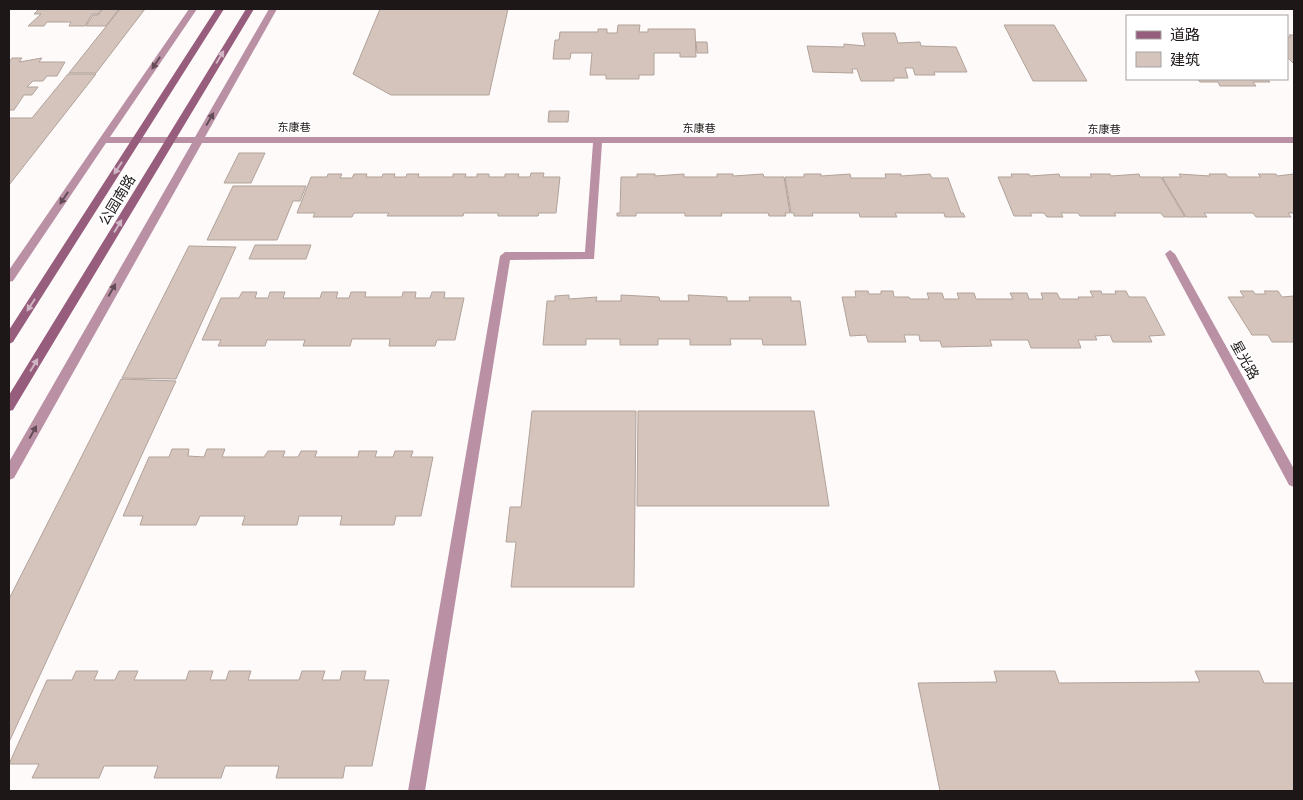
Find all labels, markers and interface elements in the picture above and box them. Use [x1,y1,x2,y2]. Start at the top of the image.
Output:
legend [1126,15,1288,80]
text: 道路 [1170,25,1200,44]
one-way arrow [216,50,225,63]
text: 建筑 [1170,50,1200,69]
one-way arrow [151,57,160,70]
one-way arrow [205,112,214,125]
street label: 东康巷 [278,120,311,134]
street label: 东康巷 [683,121,716,135]
street label: 东康巷 [1088,122,1121,136]
one-way arrow [114,161,123,174]
street label: 公园南路 [95,171,138,228]
one-way arrow [59,191,69,204]
one-way arrow [114,219,123,232]
one-way arrow [108,284,117,297]
one-way arrow [26,298,36,311]
street label: 星光路 [1228,337,1263,382]
one-way arrow [29,358,39,371]
one-way arrow [28,425,37,439]

